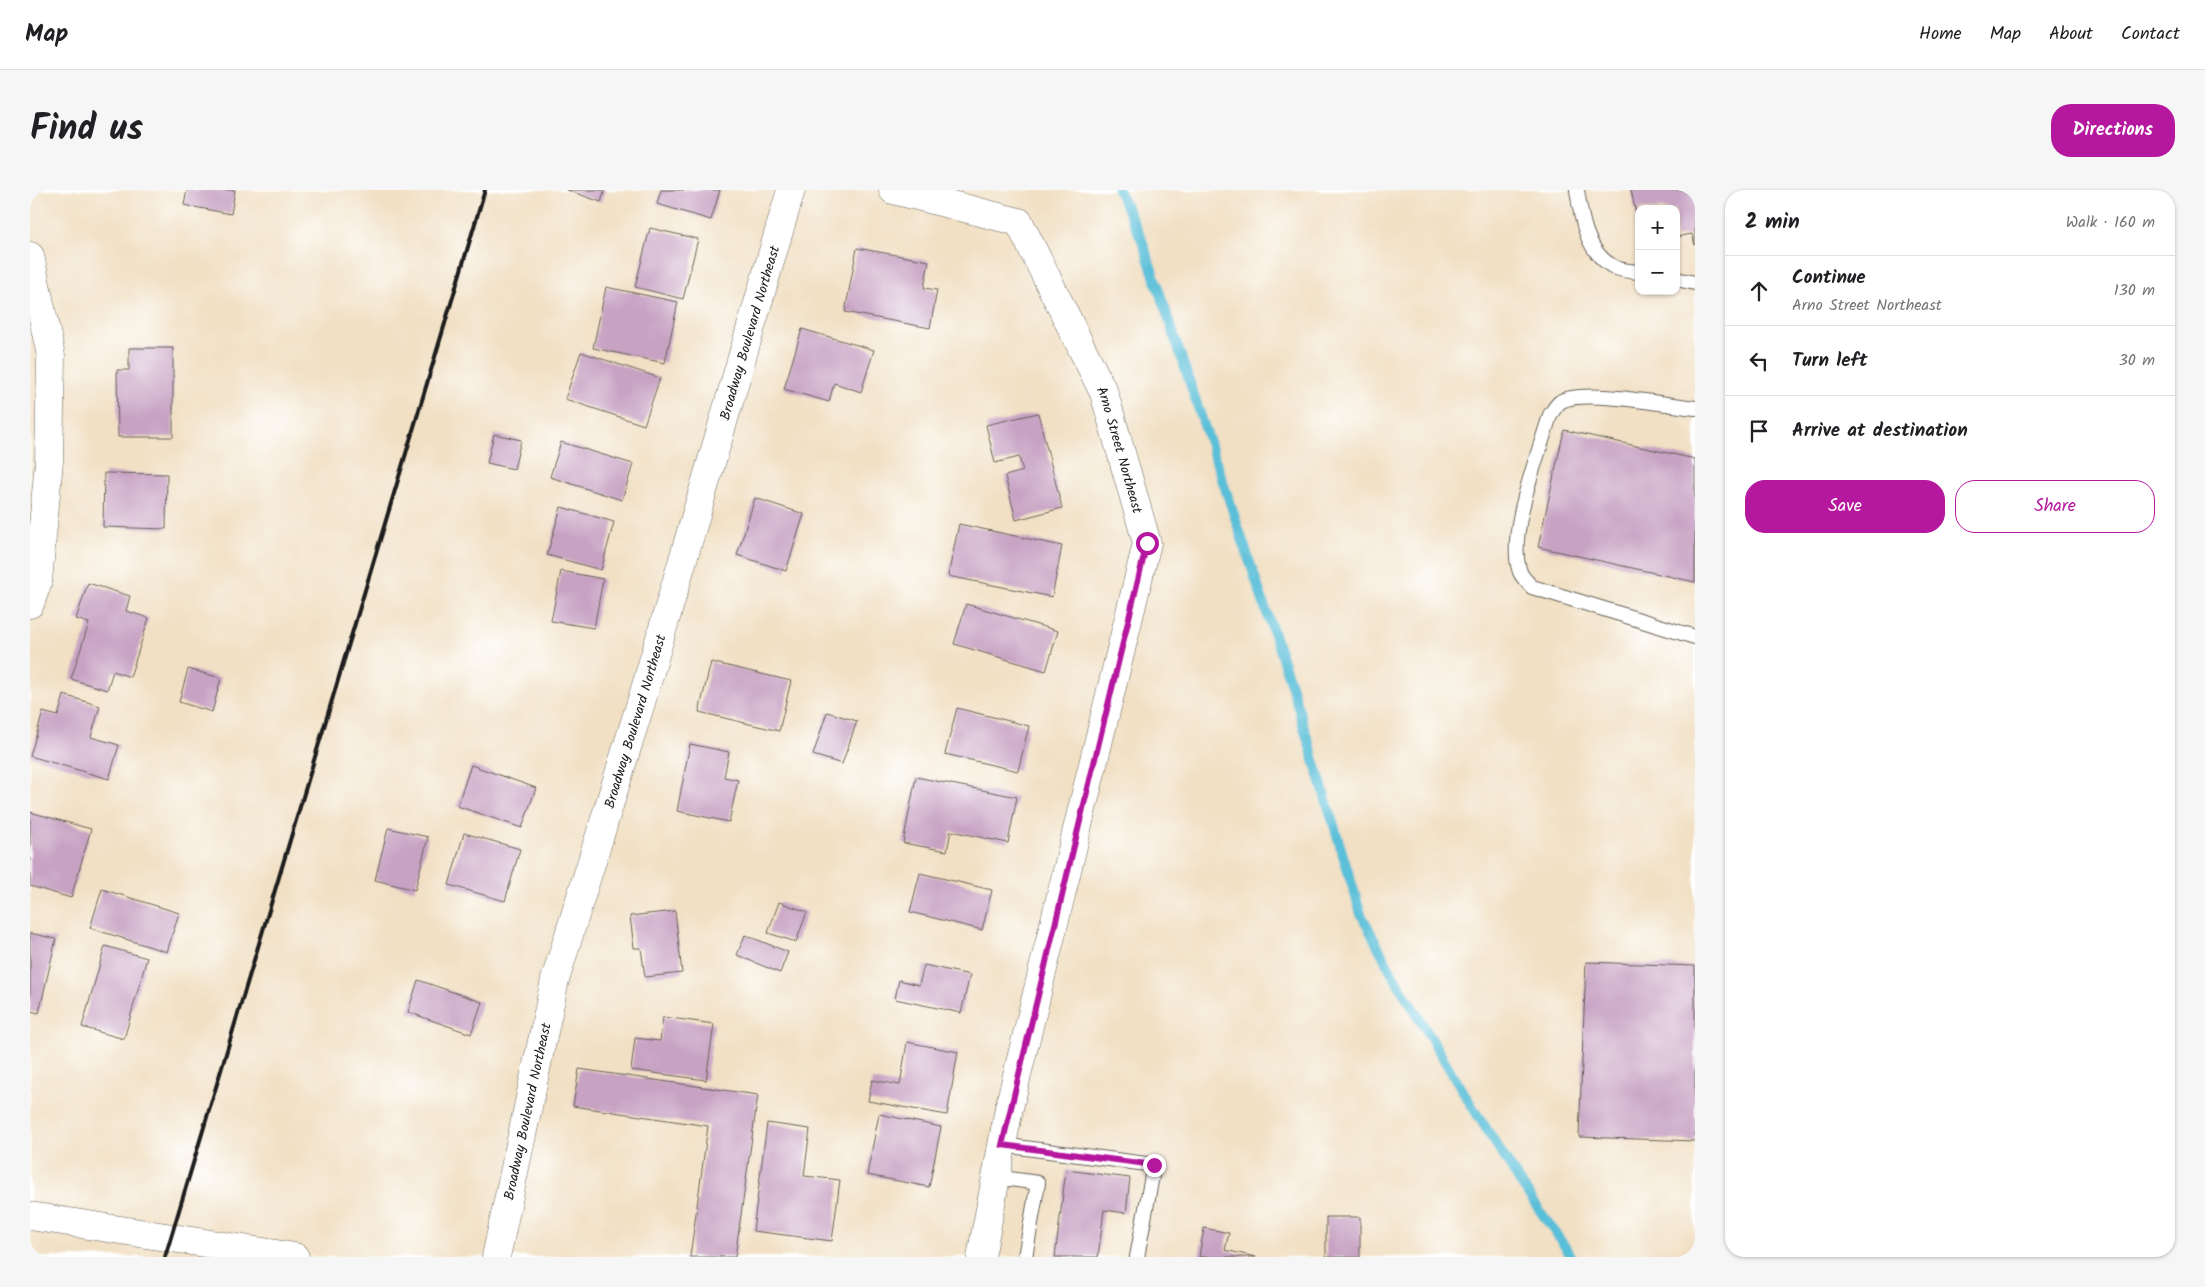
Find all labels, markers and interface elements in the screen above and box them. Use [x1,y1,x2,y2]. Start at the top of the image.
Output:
text: Map [25,15,68,54]
text: Home [1919,20,1962,49]
text: Map [1990,20,2021,49]
text: About [2049,20,2093,49]
text: Contact [2121,20,2180,49]
text: Find us [30,102,143,158]
button: Directions [2051,104,2175,157]
map controls [1635,205,1680,295]
button: + [1635,205,1680,250]
text: 2 min [1745,206,1800,239]
text: Walk · 160 m [2066,210,2155,235]
street label: Broadway Boulevard Northeast [714,243,786,423]
button: − [1635,250,1680,295]
text: Continue [1792,263,1865,293]
icon: ahead [1745,277,1773,305]
text: 130 m [2114,278,2155,303]
text: Arno Street Northeast [1792,293,1942,318]
text: Turn left [1792,346,1867,376]
icon: left [1745,347,1773,375]
text: 30 m [2119,348,2155,373]
street label: Arno Street Northeast [1090,383,1148,517]
text: Arrive at destination [1792,416,1968,446]
icon: arrive [1745,417,1773,445]
button: Save [1745,480,1945,533]
button: Share [1955,480,2155,533]
route start [1136,532,1159,555]
street label: Broadway Boulevard Northeast [599,631,673,811]
street label: Broadway Boulevard Northeast [498,1020,558,1202]
route end [1143,1154,1166,1177]

